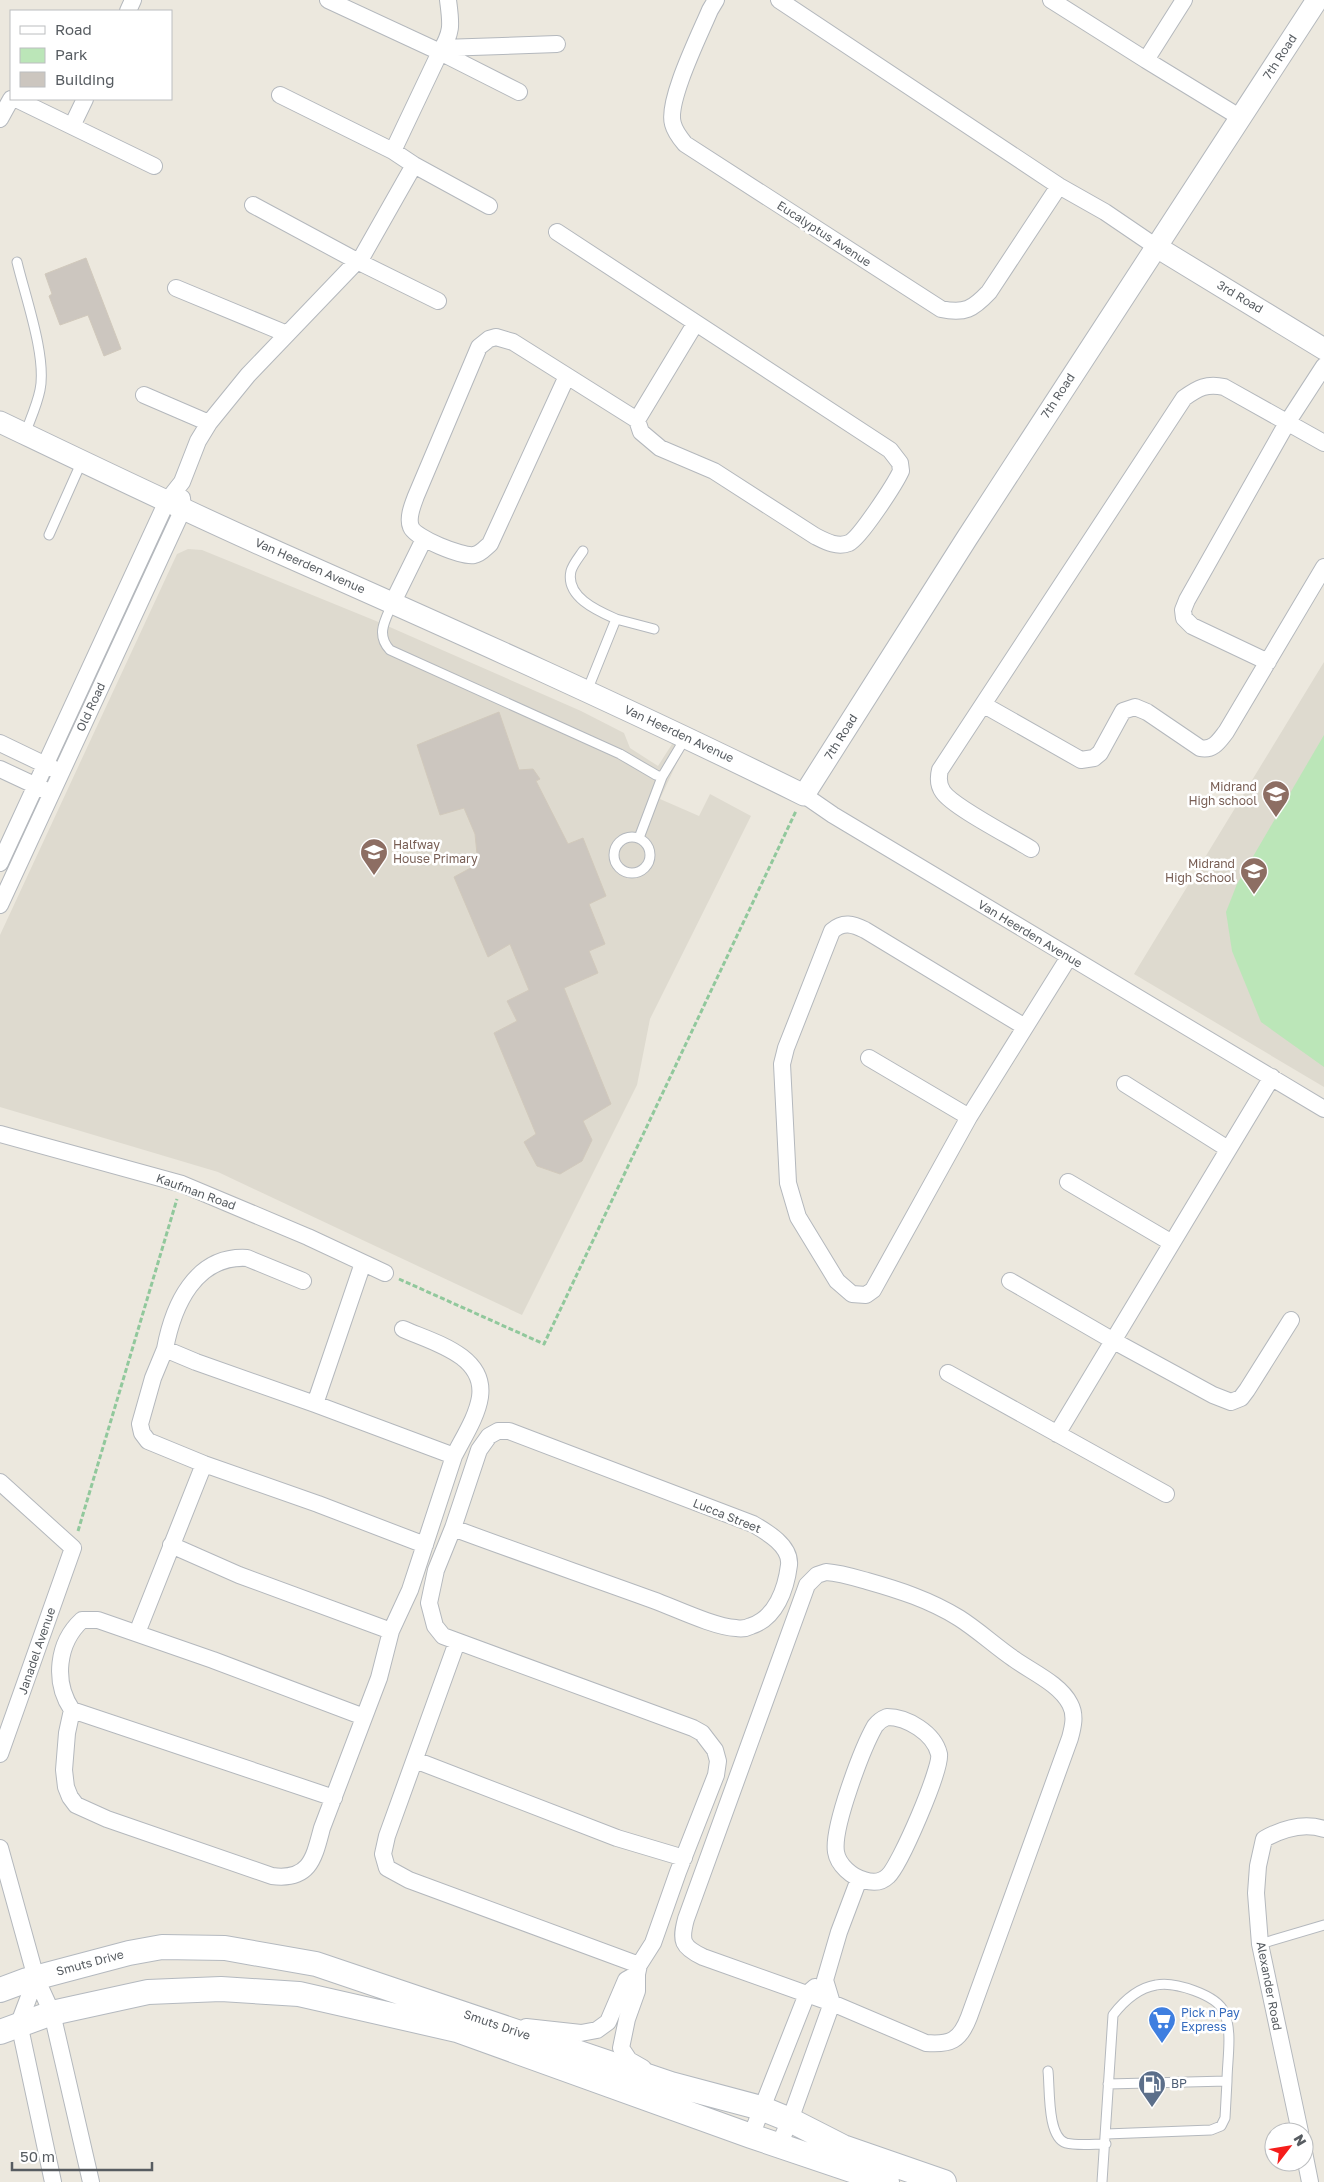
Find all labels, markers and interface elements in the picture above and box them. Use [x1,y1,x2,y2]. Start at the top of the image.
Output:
legend [10,10,172,100]
text: Road [55,20,92,38]
street label: 7th Road [1259,31,1300,82]
text: Park [55,45,88,63]
text: Building [55,70,115,88]
street label: Eucalyptus Avenue [774,198,874,270]
street label: 3rd Road [1214,277,1266,316]
street label: 7th Road [1037,370,1078,421]
street label: Van Heerden Avenue [253,534,368,597]
street label: Old Road [73,680,108,734]
street label: Van Heerden Avenue [622,702,736,766]
street label: 7th Road [821,711,860,762]
place label: Midrand High school [1188,779,1257,808]
school or university icon: Midrand High school [1261,779,1291,818]
school or university icon: Halfway House Primary [359,837,389,876]
place label: Halfway House Primary [393,837,478,866]
place label: Midrand High School [1165,856,1235,885]
school or university icon: Midrand High School [1239,856,1269,895]
street label: Van Heerden Avenue [975,896,1085,971]
street label: Kaufman Road [154,1170,238,1213]
street label: Lucca Street [691,1495,764,1536]
street label: Janadel Avenue [15,1605,58,1696]
street label: Alexander Road [1254,1940,1285,2032]
street label: Smuts Drive [54,1946,125,1979]
supermarket icon: Pick n Pay Express [1147,2005,1177,2044]
place label: Pick n Pay Express [1181,2005,1240,2034]
street label: Smuts Drive [462,2006,532,2043]
fuel station icon: BP [1137,2069,1167,2108]
place label: BP [1171,2076,1187,2091]
north arrow [1264,2122,1314,2172]
text: N [1291,2131,1311,2149]
scale bar [12,2140,152,2172]
text: 50 m [20,2147,55,2165]

